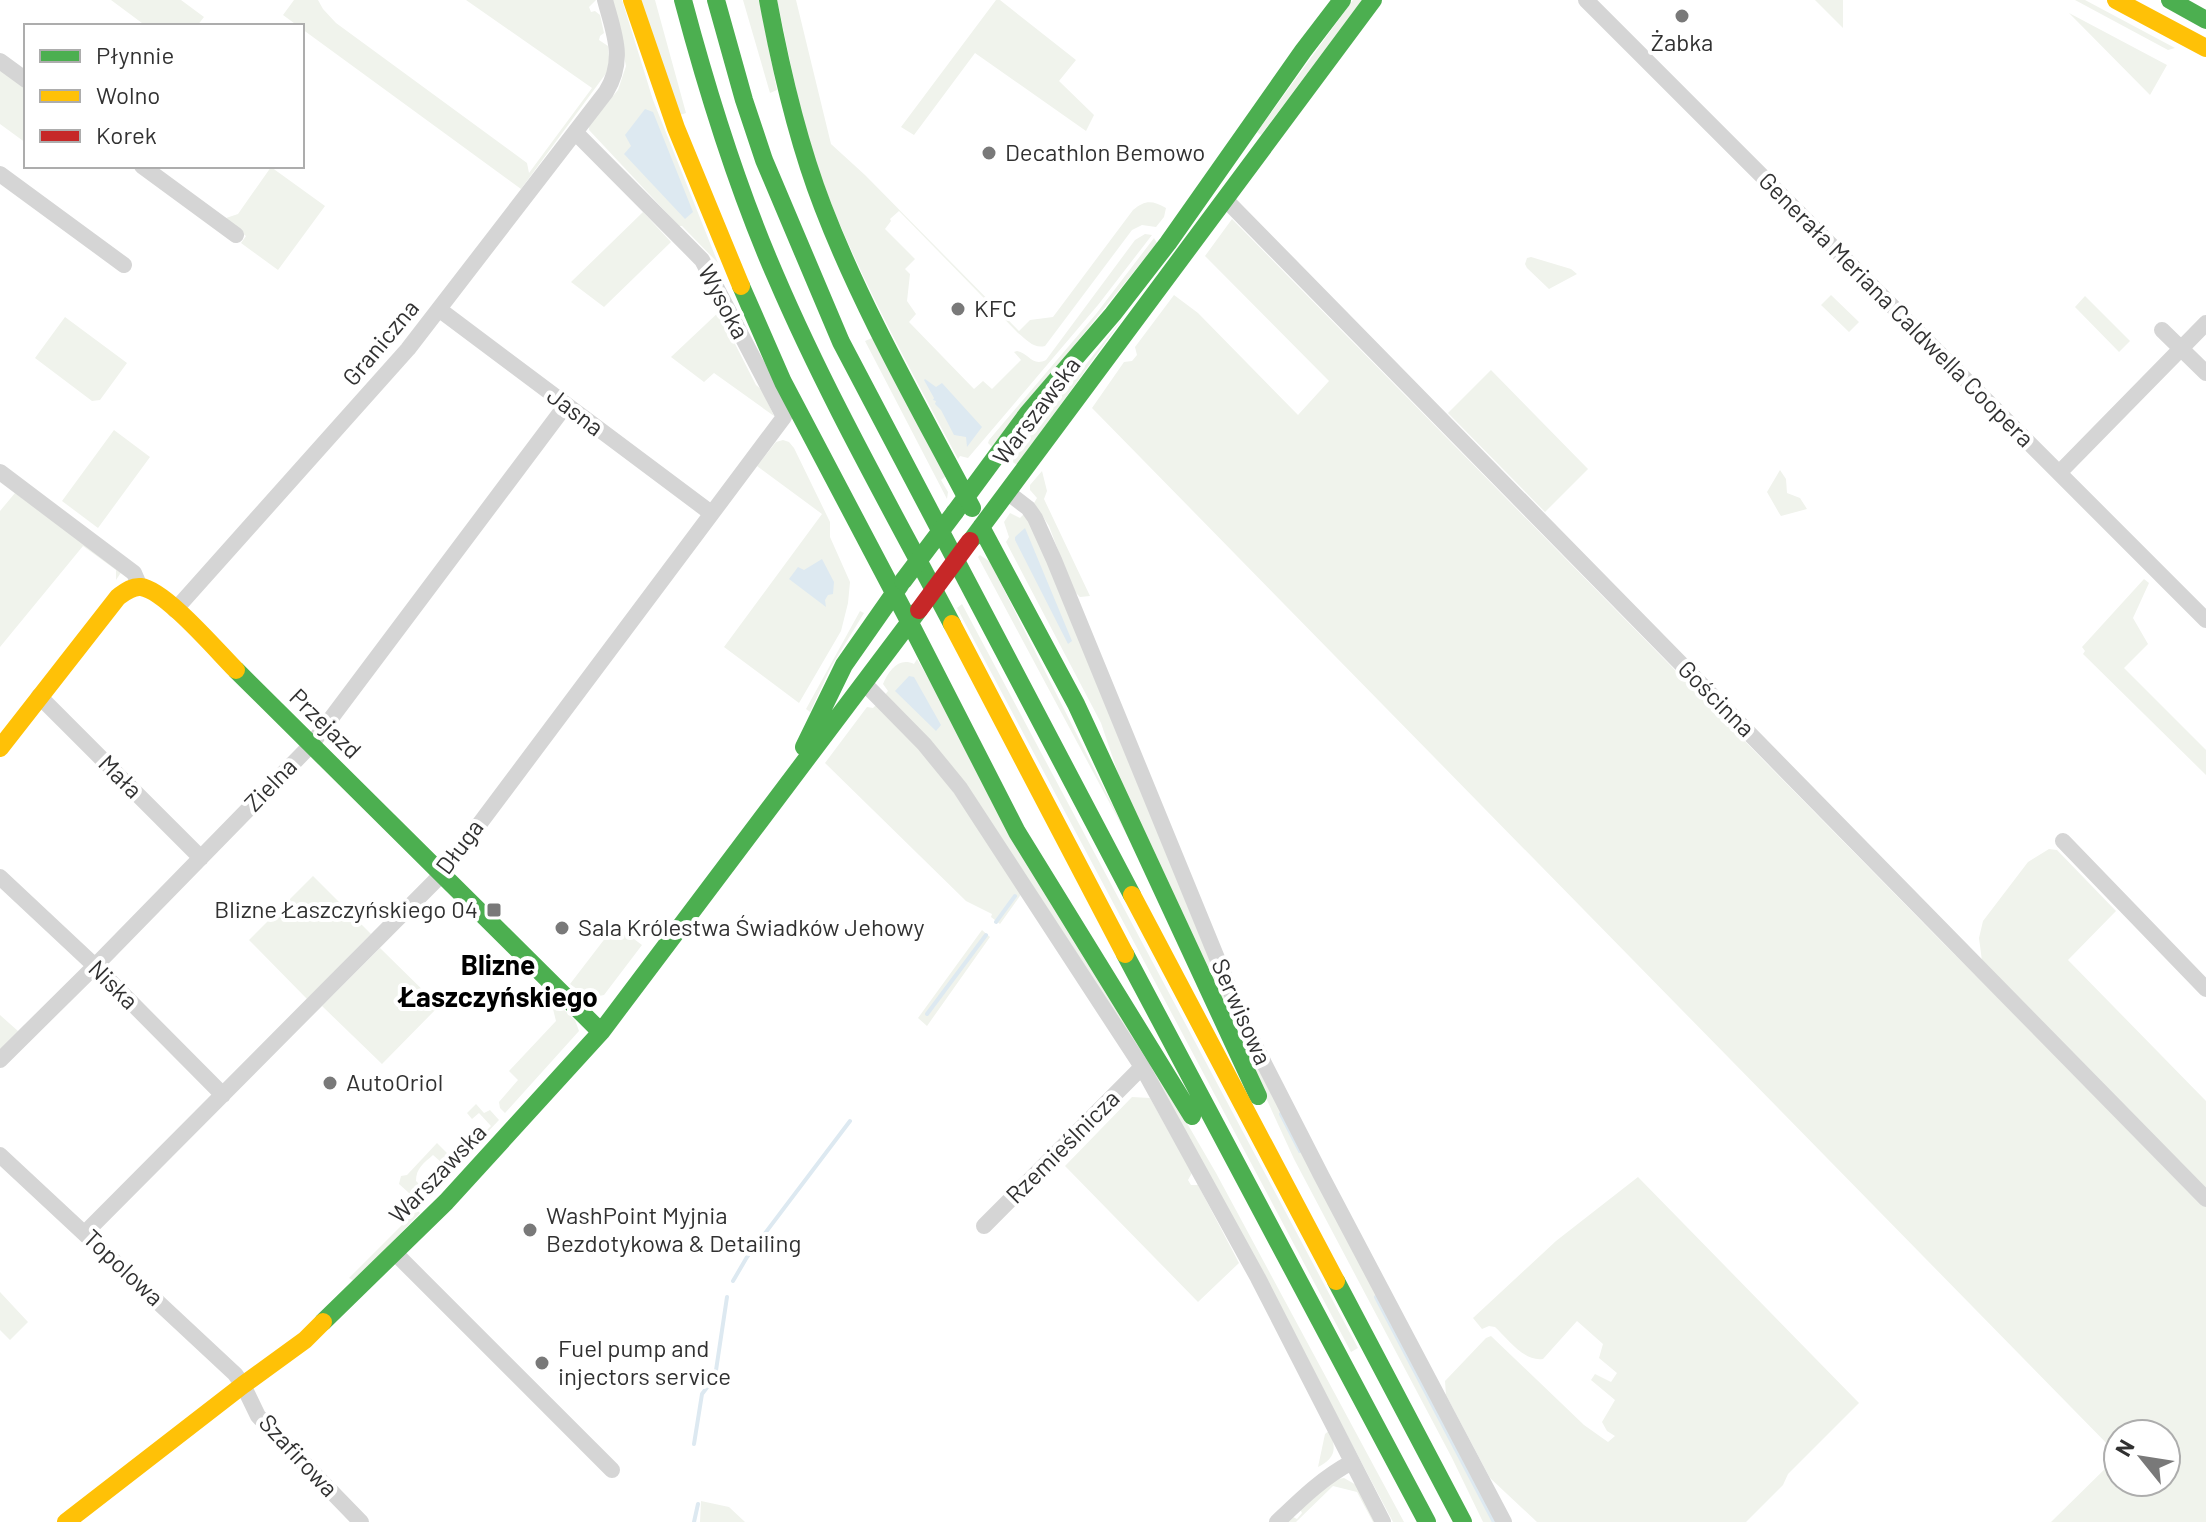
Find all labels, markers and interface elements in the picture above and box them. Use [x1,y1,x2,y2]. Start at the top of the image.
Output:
marker: Żabka [1673,7,1691,25]
legend [24,24,304,168]
place label: Żabka [1651,27,1713,56]
text: Płynnie [96,40,174,69]
text: Wolno [96,80,160,109]
text: Korek [96,120,157,149]
place label: Decathlon Bemowo [1005,137,1205,166]
marker: Decathlon Bemowo [980,144,998,162]
street label: Generała Meriana Caldwella Coopera [1754,165,2041,452]
street label: Wysoka [693,259,756,343]
street label: Graniczna [336,293,424,391]
place label: KFC [974,293,1017,322]
marker: KFC [949,300,967,318]
street label: Warszawska [986,351,1086,470]
street label: Jasna [542,380,610,441]
street label: Gościnna [1673,654,1761,742]
street label: Przejazd [284,682,368,764]
street label: Mała [93,748,149,804]
street label: Zielna [238,751,302,817]
street label: Długa [429,813,489,879]
place label: Blizne Łaszczyńskiego 04 [214,894,478,923]
marker: Blizne Łaszczyńskiego 04 [485,901,503,919]
place label: Sala Królestwa Świadków Jehowy [578,912,925,941]
marker: Sala Królestwa Świadków Jehowy [553,919,571,937]
district label: Blizne Łaszczyńskiego [397,947,598,1013]
street label: Niska [83,953,145,1015]
street label: Serwisowa [1206,954,1279,1069]
place label: AutoOriol [346,1067,443,1096]
marker: AutoOriol [321,1074,339,1092]
street label: Rzemieślnicza [999,1083,1125,1209]
street label: Warszawska [382,1117,492,1229]
place label: WashPoint Myjnia Bezdotykowa & Detailing [546,1200,801,1257]
marker: WashPoint Myjnia Bezdotykowa & Detailing [521,1221,539,1239]
street label: Topolowa [78,1223,170,1311]
place label: Fuel pump and injectors service [558,1333,731,1390]
marker: Fuel pump and injectors service [533,1354,551,1372]
street label: Szafirowa [254,1408,345,1502]
north arrow [2102,1418,2182,1498]
text: N [2109,1435,2139,1460]

